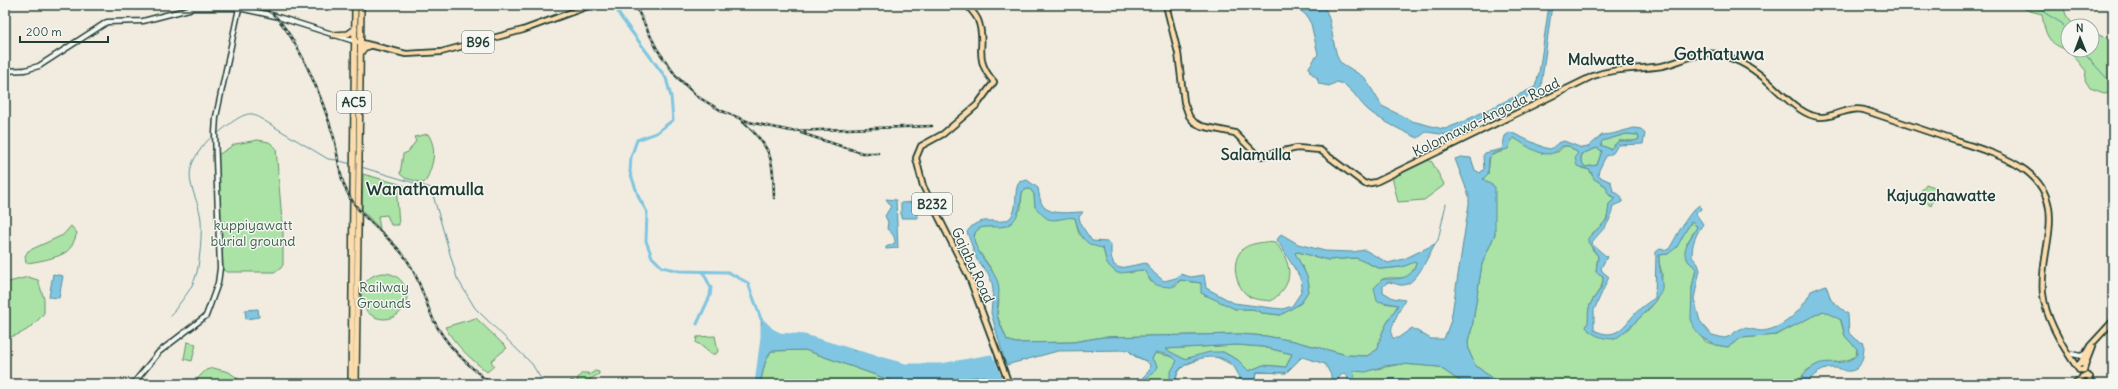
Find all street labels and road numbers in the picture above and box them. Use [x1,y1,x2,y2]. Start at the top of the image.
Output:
road number: B96 [462,31,494,53]
street label: Kolonnawa-Angoda Road [1409,74,1563,160]
road number: AC5 [337,91,371,113]
road number: B232 [912,193,952,215]
street label: Gajaba Road [948,224,998,306]

